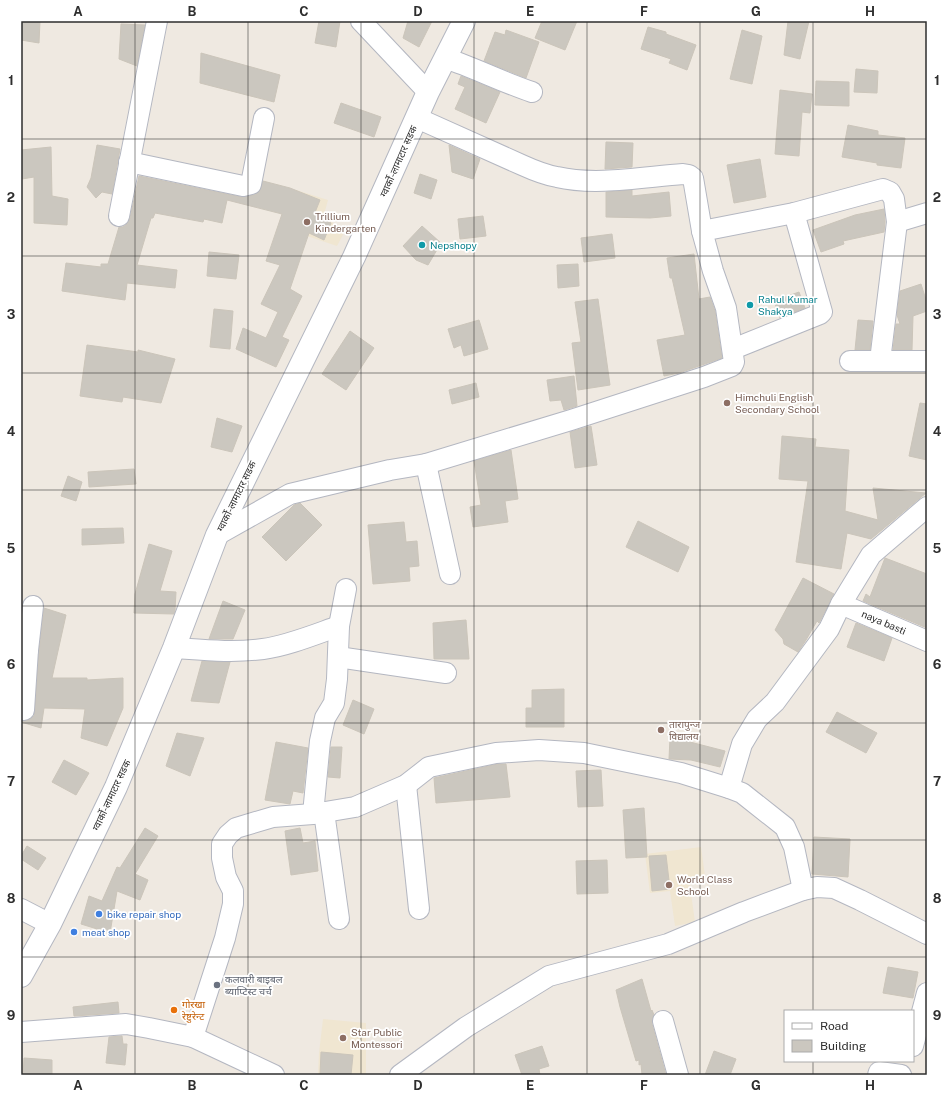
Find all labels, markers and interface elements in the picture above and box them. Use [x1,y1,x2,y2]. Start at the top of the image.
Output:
text: A [73,4,83,19]
text: B [188,4,197,19]
text: C [299,4,309,19]
text: D [413,4,423,19]
text: E [526,4,534,19]
text: F [640,4,648,19]
text: G [751,4,761,19]
text: H [865,4,875,19]
text: 1 [8,73,14,88]
text: 1 [934,73,940,88]
street label: ग्वार्को-लामाटार सडक [377,123,419,199]
text: 2 [7,190,15,205]
text: 2 [933,190,941,205]
place label: Trillium Kindergarten [315,210,376,234]
marker: Trillium Kindergarten [302,217,312,227]
place label: Nepshopy [430,239,477,251]
marker: Nepshopy [417,240,427,250]
place label: Rahul Kumar Shakya [758,293,818,317]
marker: Rahul Kumar Shakya [745,300,755,310]
text: 3 [7,307,16,322]
text: 3 [933,307,942,322]
place label: Himchuli English Secondary School [735,391,820,415]
marker: Himchuli English Secondary School [722,398,732,408]
text: 4 [7,424,16,439]
text: 4 [933,424,942,439]
street label: ग्वार्को-लामाटार सडक [214,459,258,533]
text: 5 [7,541,16,556]
text: 5 [933,541,942,556]
street label: naya basti [860,607,908,637]
text: 6 [7,657,16,672]
text: 6 [933,657,942,672]
place label: तारापुन्ज विद्यालय [669,718,701,742]
marker: तारापुन्ज विद्यालय [656,725,666,735]
street label: ग्वार्को-लामाटार सडक [89,757,133,832]
text: 7 [7,774,15,789]
text: 7 [933,774,941,789]
place label: World Class School [677,873,732,897]
marker: World Class School [664,880,674,890]
text: 8 [7,891,16,906]
text: 8 [933,891,942,906]
place label: bike repair shop [107,908,181,920]
marker: bike repair shop [94,909,104,919]
place label: meat shop [82,926,130,938]
marker: meat shop [69,927,79,937]
place label: कलवारी बाइबल ब्याप्टिस्ट चर्च [225,973,283,997]
marker: कलवारी बाइबल ब्याप्टिस्ट चर्च [212,980,222,990]
place label: गोरखा रेष्टुरेन्ट [181,998,205,1023]
marker: गोरखा रेष्टुरेन्ट [169,1005,179,1015]
text: 9 [7,1008,15,1023]
text: 9 [933,1008,941,1023]
legend [784,1010,914,1062]
text: Road [820,1019,848,1033]
place label: Star Public Montessori [351,1026,403,1050]
marker: Star Public Montessori [338,1033,348,1043]
text: Building [820,1039,866,1053]
text: A [73,1078,83,1093]
text: B [188,1078,197,1093]
text: C [299,1078,309,1093]
text: D [413,1078,423,1093]
text: E [526,1078,534,1093]
text: F [640,1078,648,1093]
text: G [751,1078,761,1093]
text: H [865,1078,875,1093]

